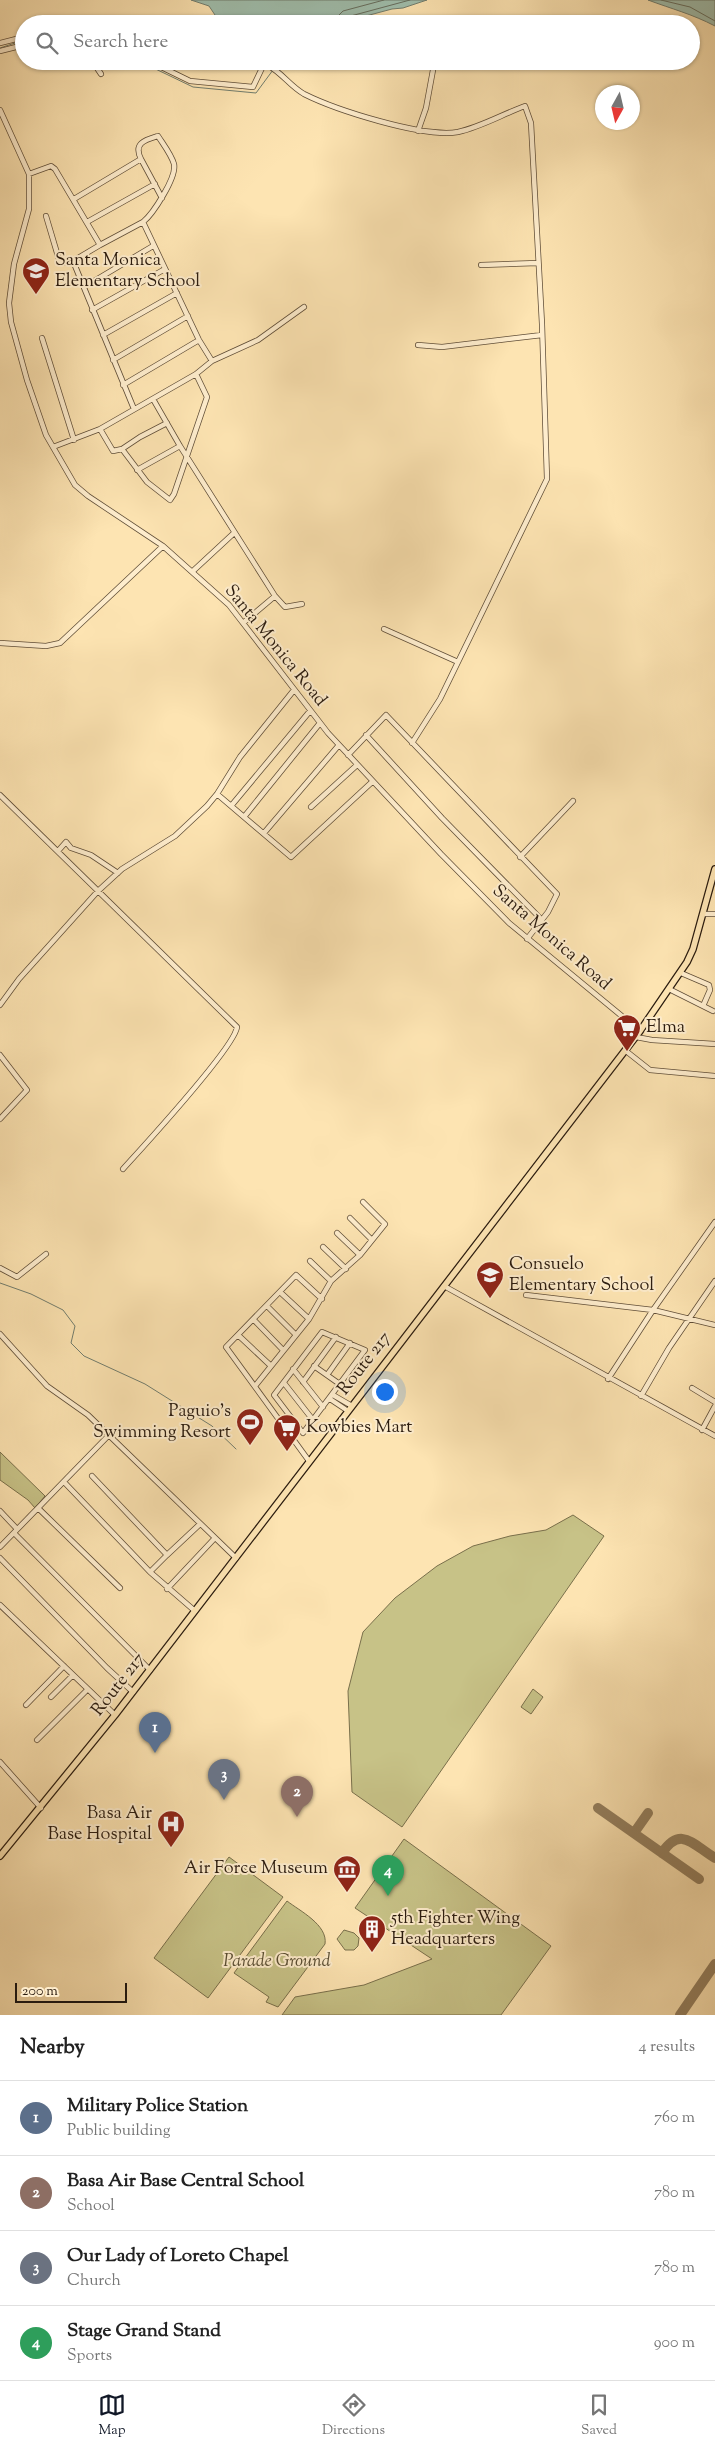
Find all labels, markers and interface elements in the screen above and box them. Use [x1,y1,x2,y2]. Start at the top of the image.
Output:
search box [15,15,700,70]
icon: search [33,29,61,57]
text: Search here [73,29,168,56]
north arrow [595,85,640,130]
place label: Santa Monica Elementary School [55,248,200,295]
school or university icon: Santa Monica Elementary School [21,256,51,295]
street label: Santa Monica Road [218,579,332,713]
street label: Santa Monica Road [486,879,616,997]
supermarket icon: Elma [612,1013,642,1052]
place label: Elma [646,1015,685,1041]
place label: Consuelo Elementary School [509,1252,654,1299]
school or university icon: Consuelo Elementary School [475,1260,505,1299]
street label: Route 217 [332,1327,398,1401]
your location [372,1379,398,1405]
place label: Paguio's Swimming Resort [93,1399,231,1446]
sports icon: Paguio's Swimming Resort [235,1407,265,1446]
supermarket icon: Kowbies Mart [272,1413,302,1452]
place label: Kowbies Mart [306,1415,413,1441]
street label: Route 217 [86,1648,152,1722]
pin: 1 [139,1712,171,1753]
pin: 3 [208,1759,240,1800]
pin: 2 [281,1776,313,1817]
place label: Basa Air Base Hospital [47,1801,152,1848]
hospital icon: Basa Air Base Hospital [156,1809,186,1848]
museum icon: Air Force Museum [332,1854,362,1893]
pin: 4 [372,1855,404,1896]
place label: Air Force Museum [184,1856,328,1882]
place label: 5th Fighter Wing Headquarters [390,1906,520,1953]
building icon: 5th Fighter Wing Headquarters [357,1914,387,1953]
park label: Parade Ground [223,1949,331,1975]
scale bar [15,1980,128,2003]
text: 200 m [22,1982,58,2002]
text: Nearby [20,2033,85,2063]
text: 4 results [639,2036,695,2059]
text: Military Police Station [67,2093,248,2120]
text: 1 [33,2107,39,2130]
text: 760 m [654,2107,695,2130]
text: Public building [67,2120,171,2143]
text: Basa Air Base Central School [67,2168,304,2195]
text: 2 [32,2182,40,2205]
text: 780 m [654,2182,695,2205]
text: School [67,2195,115,2218]
text: Our Lady of Loreto Chapel [67,2243,289,2270]
text: 3 [33,2257,39,2280]
text: 780 m [654,2257,695,2280]
text: Church [67,2270,121,2293]
text: Stage Grand Stand [67,2318,221,2345]
text: 4 [32,2332,40,2355]
text: 900 m [654,2332,695,2355]
text: Sports [67,2345,112,2368]
tab: Map [98,2391,126,2441]
tab: Directions [322,2391,385,2441]
tab: Saved [581,2391,617,2441]

